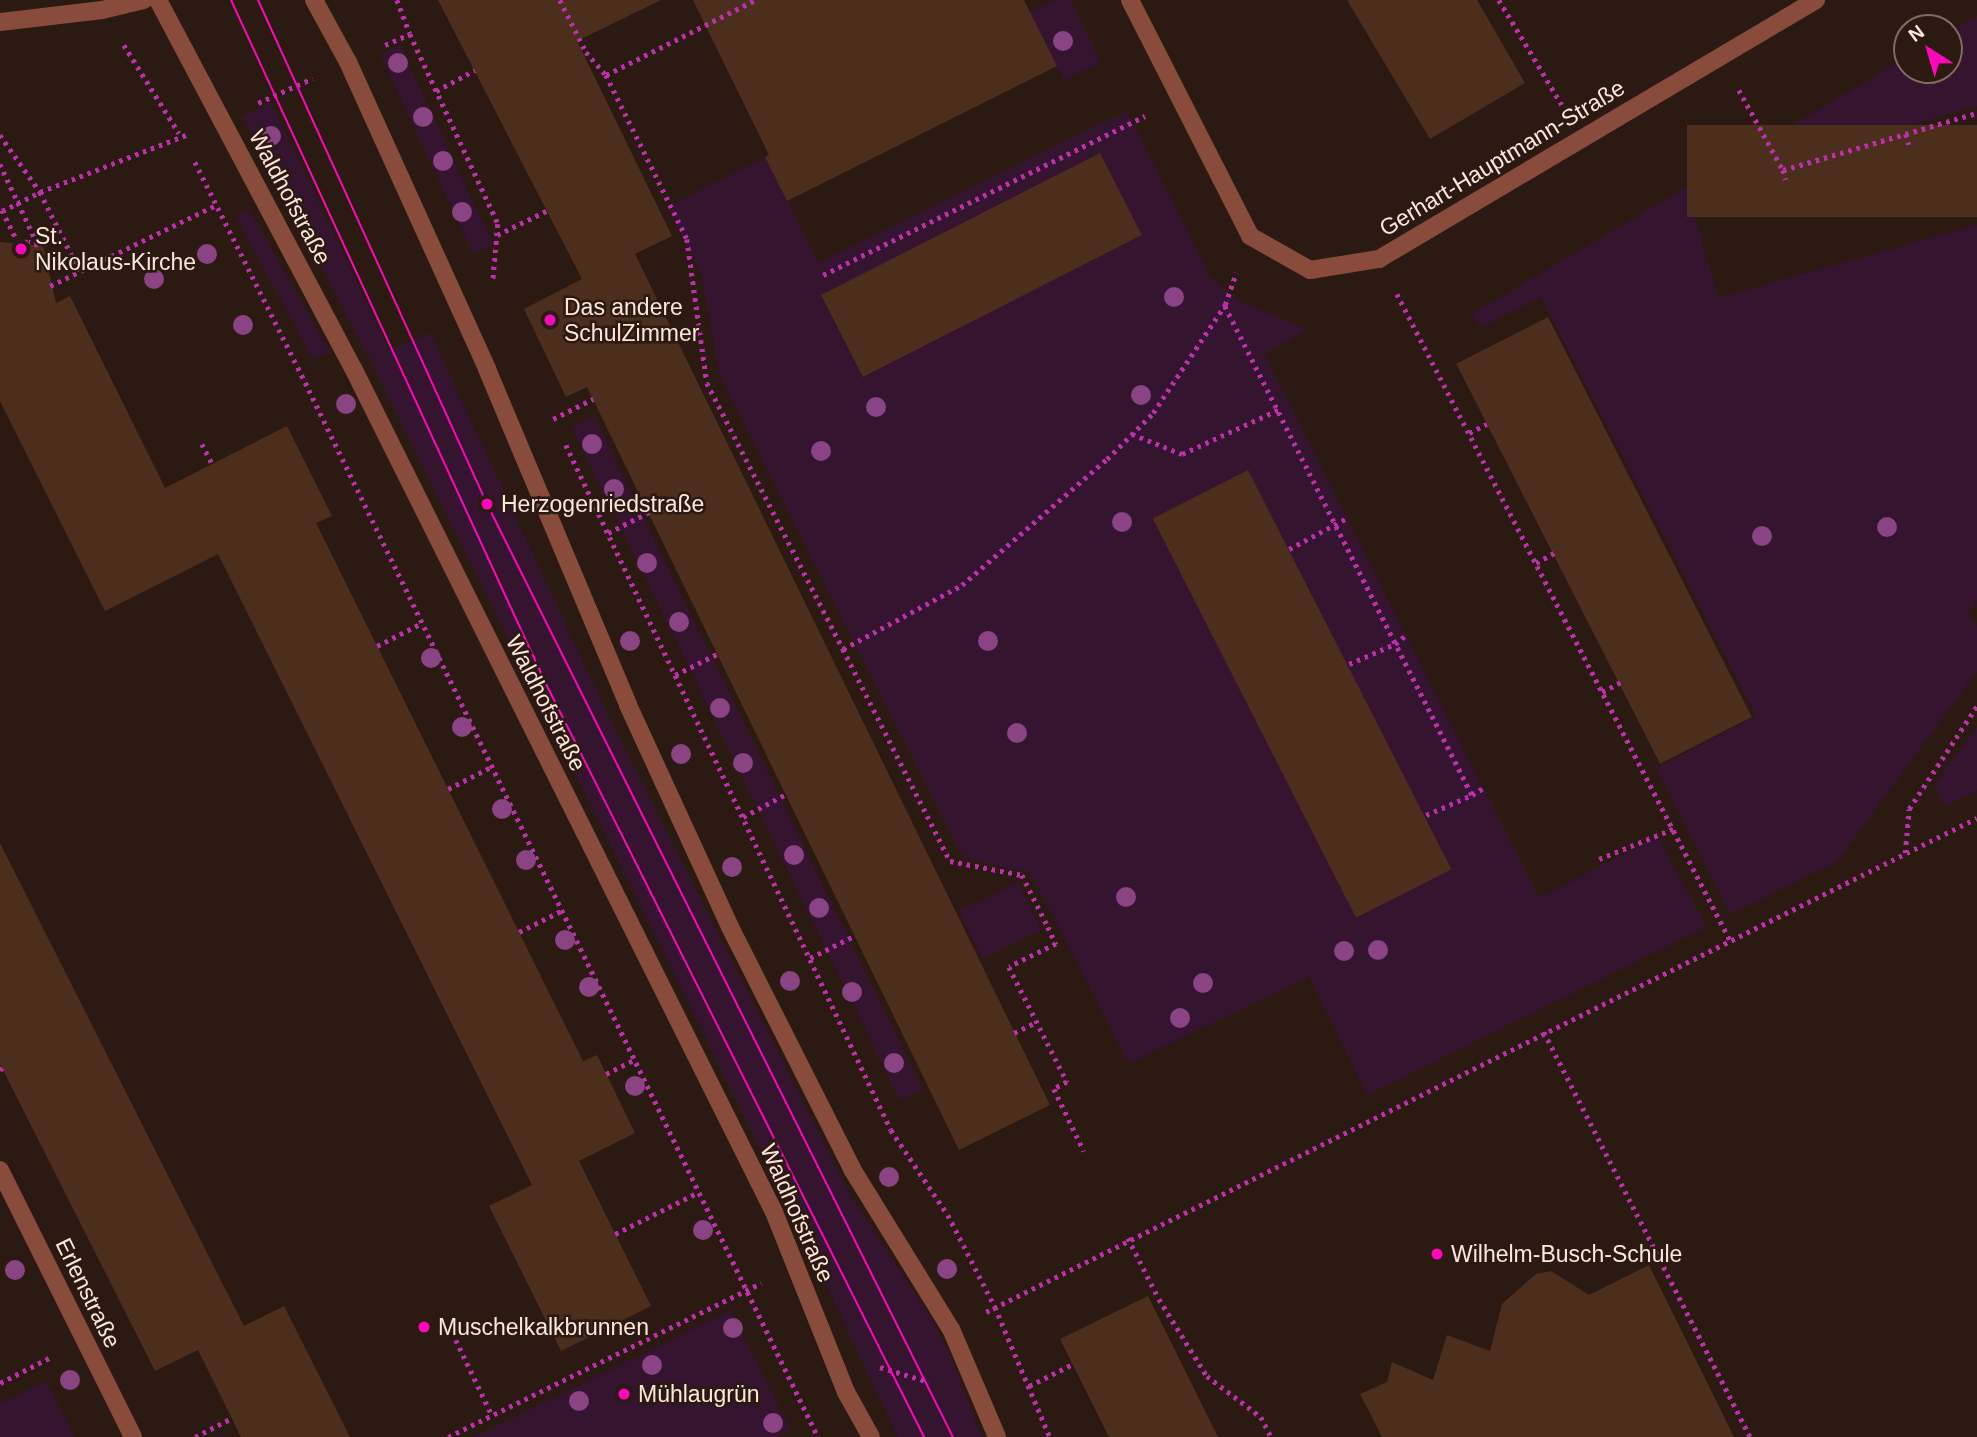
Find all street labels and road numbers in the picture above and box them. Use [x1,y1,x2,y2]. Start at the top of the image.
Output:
street label: Gerhart-Hauptmann-Straße [1374,74,1630,242]
street label: Waldhofstraße [243,125,337,269]
street label: Waldhofstraße [500,630,592,776]
street label: Waldhofstraße [754,1139,840,1287]
street label: Erlenstraße [50,1234,126,1352]

